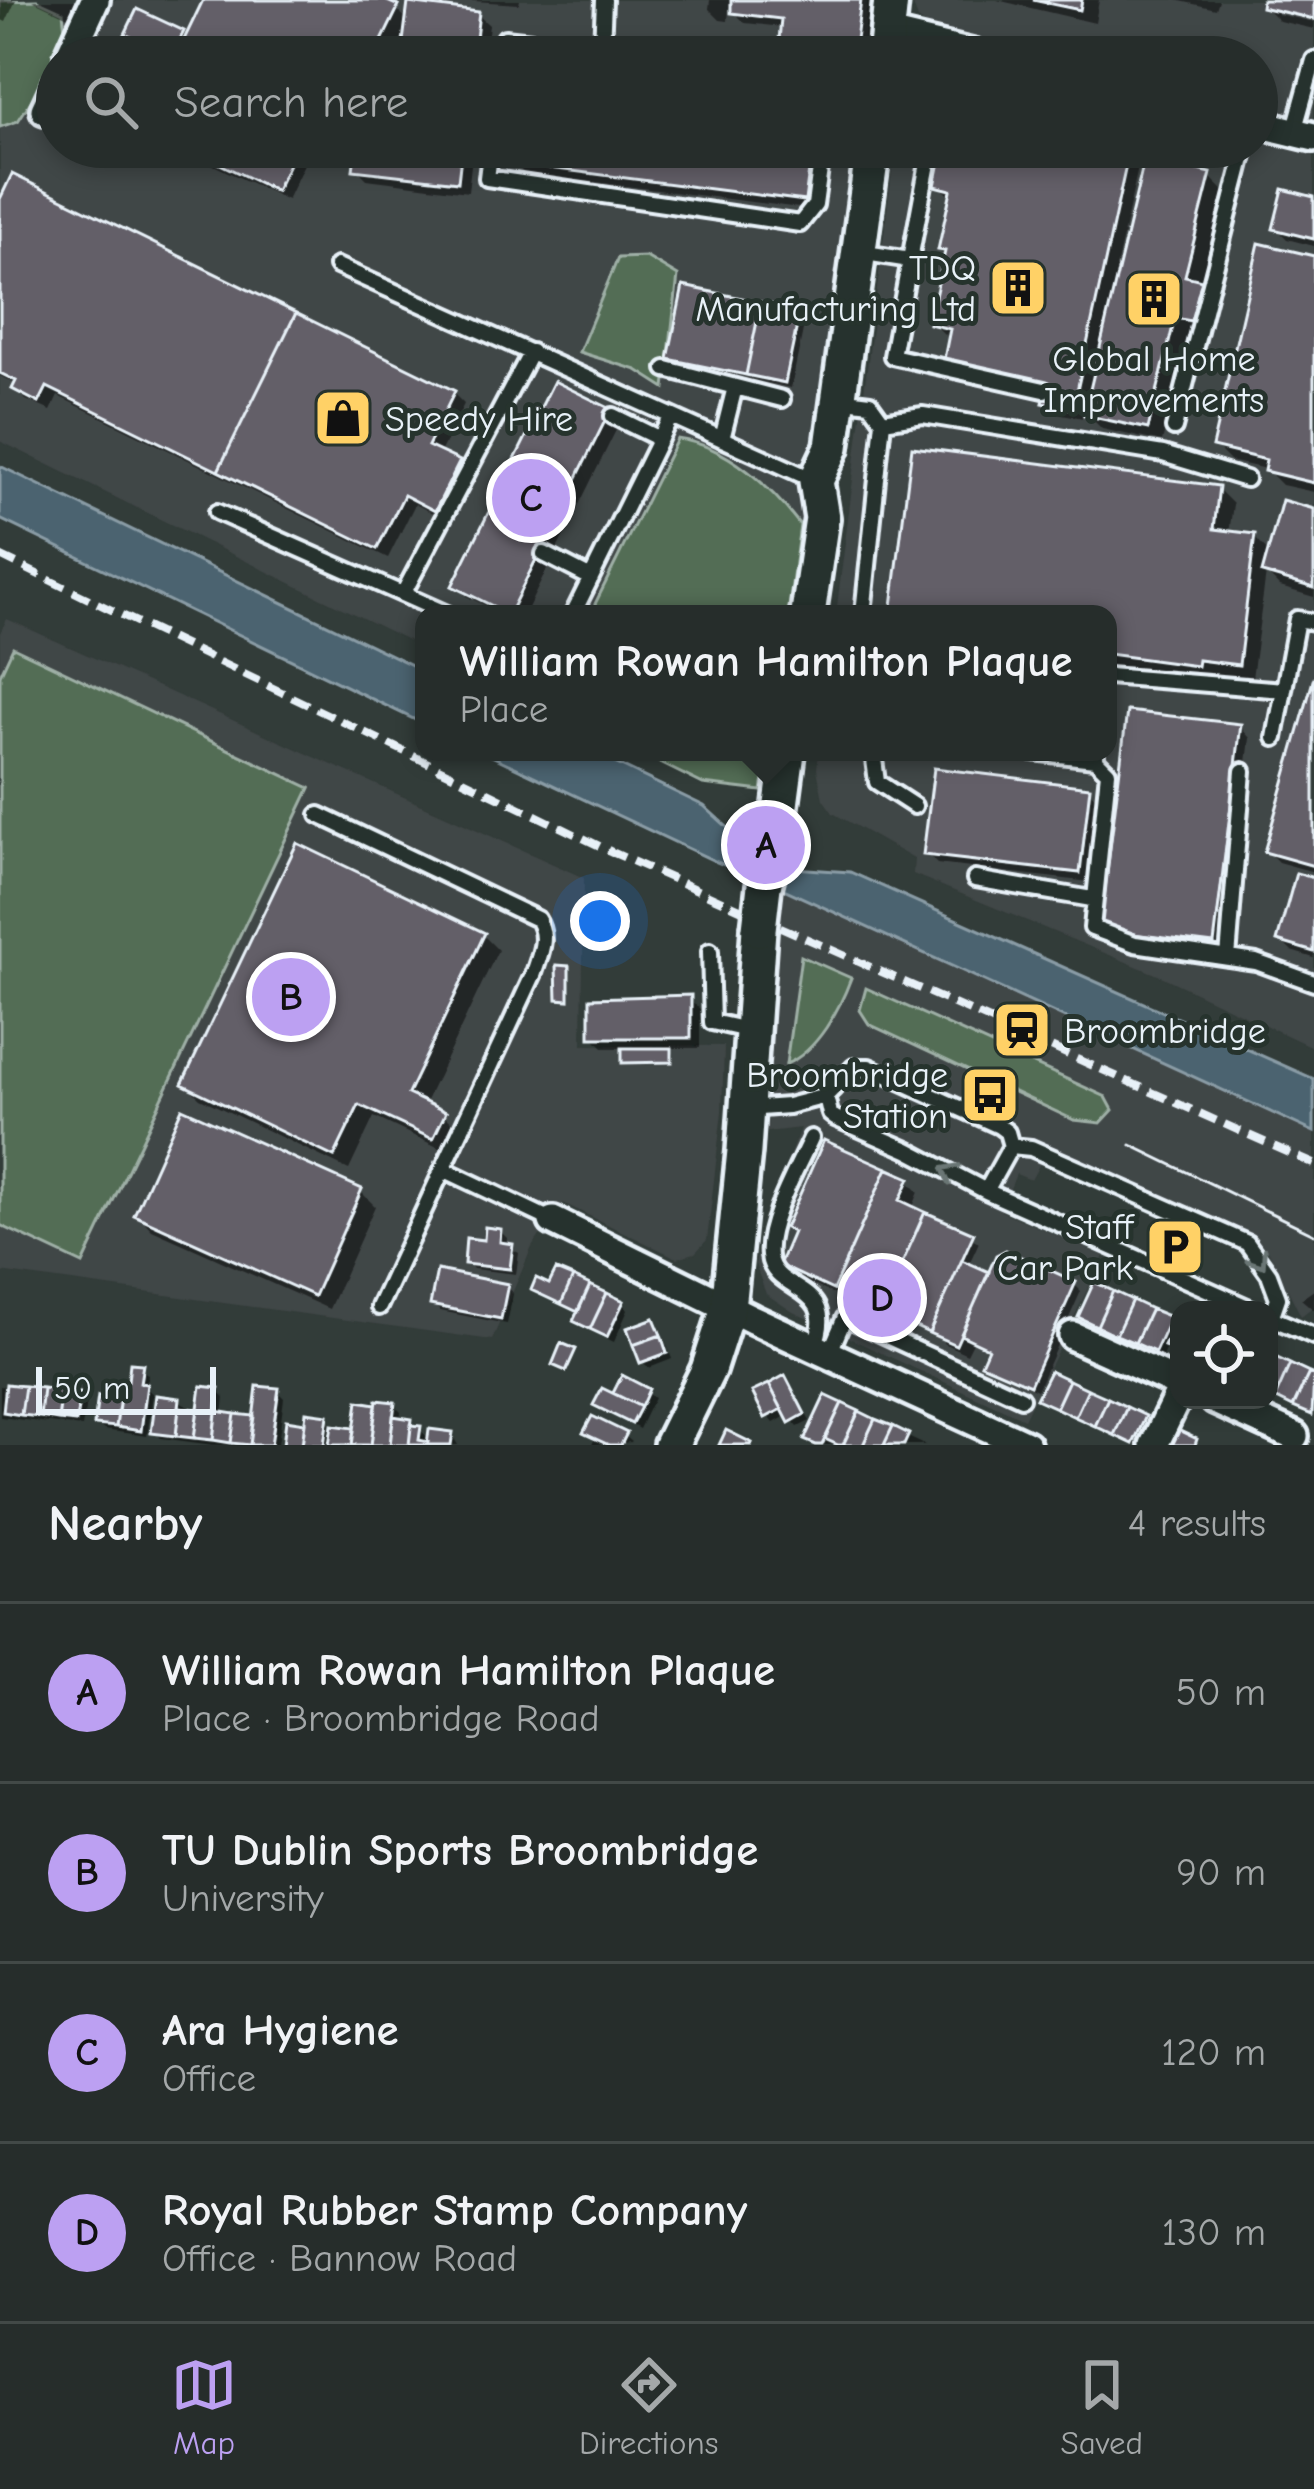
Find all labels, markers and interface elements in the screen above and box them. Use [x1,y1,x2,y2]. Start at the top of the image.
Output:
search box [36,36,1278,168]
icon: search [78,69,144,135]
text: Search here [174,76,408,128]
place label: TDQ Manufacturing Ltd [695,248,976,330]
building icon: TDQ Manufacturing Ltd [987,257,1049,319]
building icon: Global Home Improvements [1123,268,1185,330]
place label: Global Home Improvements [1044,339,1264,421]
shop icon: Speedy Hire [312,387,374,449]
place label: Speedy Hire [385,399,573,440]
pin: C [492,453,570,543]
popup [415,605,1117,761]
text: William Rowan Hamilton Plaque [459,635,1073,687]
text: Place [459,687,548,732]
pin: A [727,800,805,890]
your location [570,891,630,951]
pin: B [252,952,330,1042]
station icon: Broombridge [991,999,1053,1061]
place label: Broombridge [1064,1011,1266,1052]
place label: Broombridge Station [746,1055,948,1137]
bus stop icon: Broombridge Station [959,1064,1021,1126]
one-way arrow [940,1163,962,1186]
place label: Staff Car Park [997,1207,1135,1289]
parking icon: Staff Car Park [1144,1216,1206,1278]
one-way arrow [1244,1247,1266,1269]
pin: D [843,1253,921,1343]
map controls [1170,1301,1278,1409]
button: locate [1170,1301,1278,1409]
scale bar [36,1361,216,1414]
text: 50 m [54,1369,130,1407]
text: Nearby [48,1494,202,1553]
text: 4 results [1128,1501,1266,1546]
text: William Rowan Hamilton Plaque [162,1644,775,1696]
text: A [76,1670,98,1715]
text: 50 m [1176,1670,1266,1715]
text: Place · Broombridge Road [162,1696,600,1741]
text: TU Dublin Sports Broombridge [162,1824,758,1876]
text: B [75,1850,99,1895]
text: 90 m [1176,1850,1266,1895]
text: University [162,1876,324,1921]
text: Ara Hygiene [162,2004,399,2056]
text: C [75,2030,99,2075]
text: 120 m [1161,2030,1266,2075]
text: Office [162,2056,256,2101]
text: Royal Rubber Stamp Company [162,2184,747,2236]
text: D [75,2210,99,2255]
text: 130 m [1162,2210,1266,2255]
text: Office · Bannow Road [162,2236,517,2281]
tab: Map [171,2352,237,2462]
tab: Directions [579,2352,719,2462]
tab: Saved [1061,2352,1143,2462]

